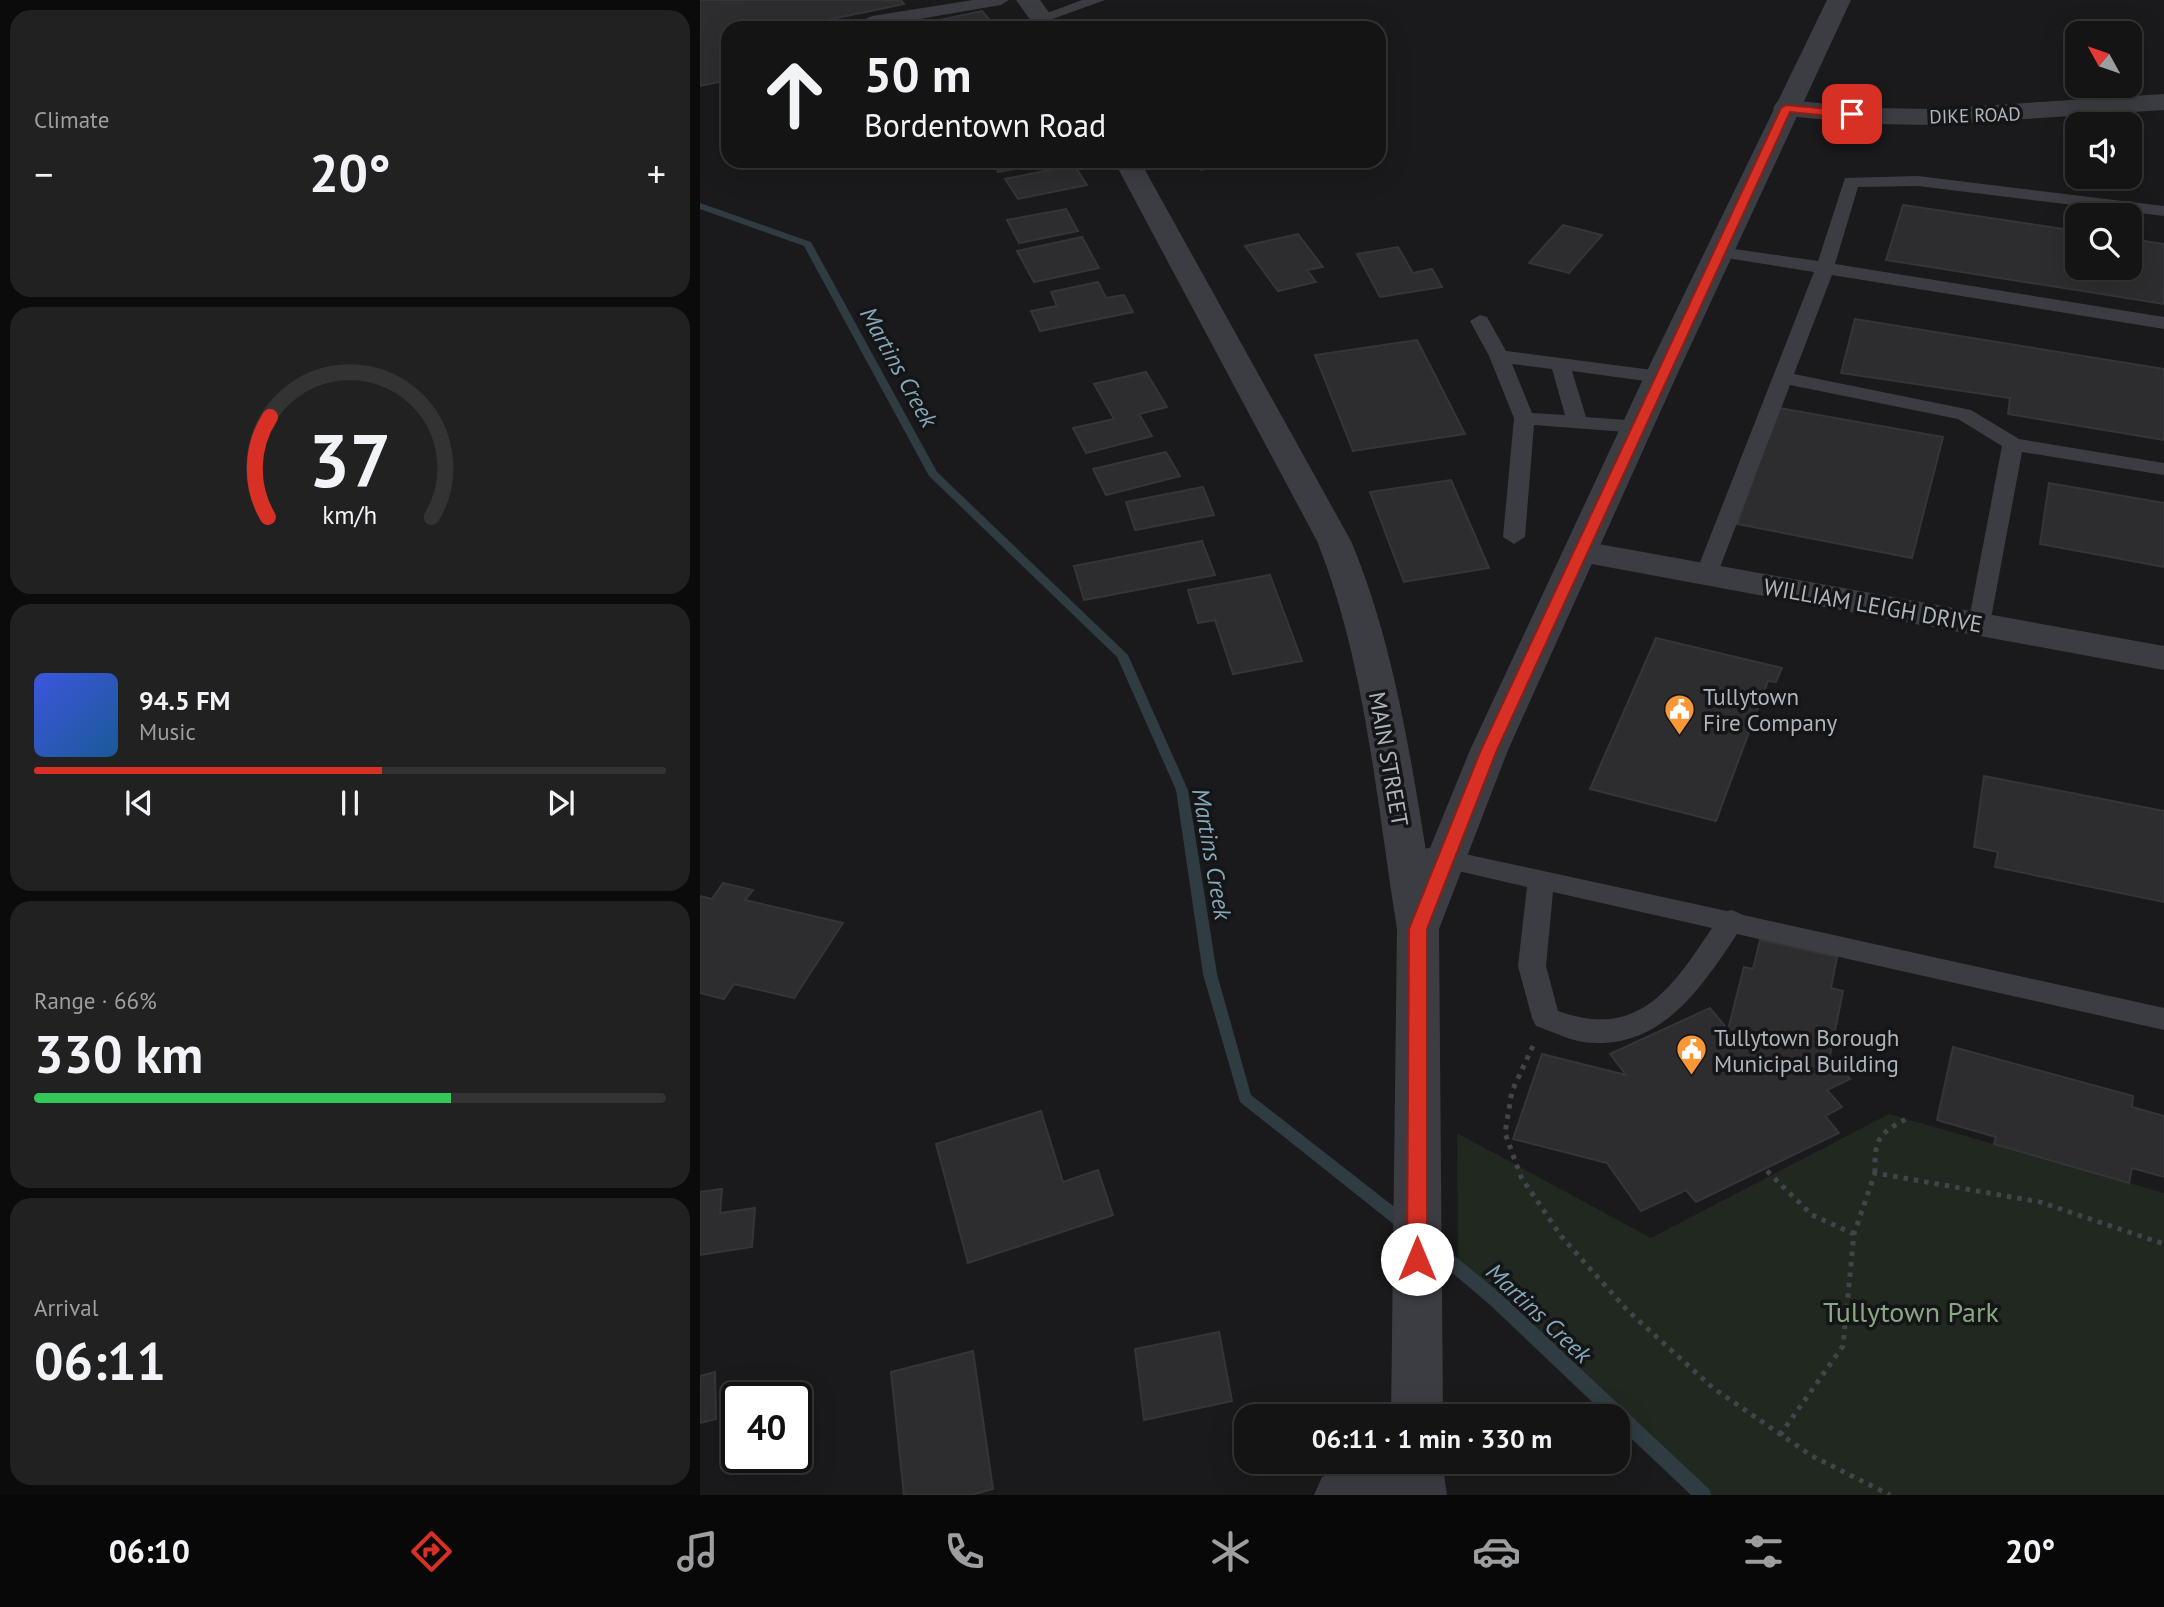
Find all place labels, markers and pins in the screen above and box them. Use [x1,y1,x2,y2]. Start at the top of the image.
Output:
pin [1822,84,1882,144]
place label: Tullytown Fire Company [1703,682,1837,737]
public building icon: Tullytown Fire Company [1663,692,1697,736]
place label: Tullytown Borough Municipal Building [1714,1023,1899,1078]
public building icon: Tullytown Borough Municipal Building [1674,1033,1708,1077]

